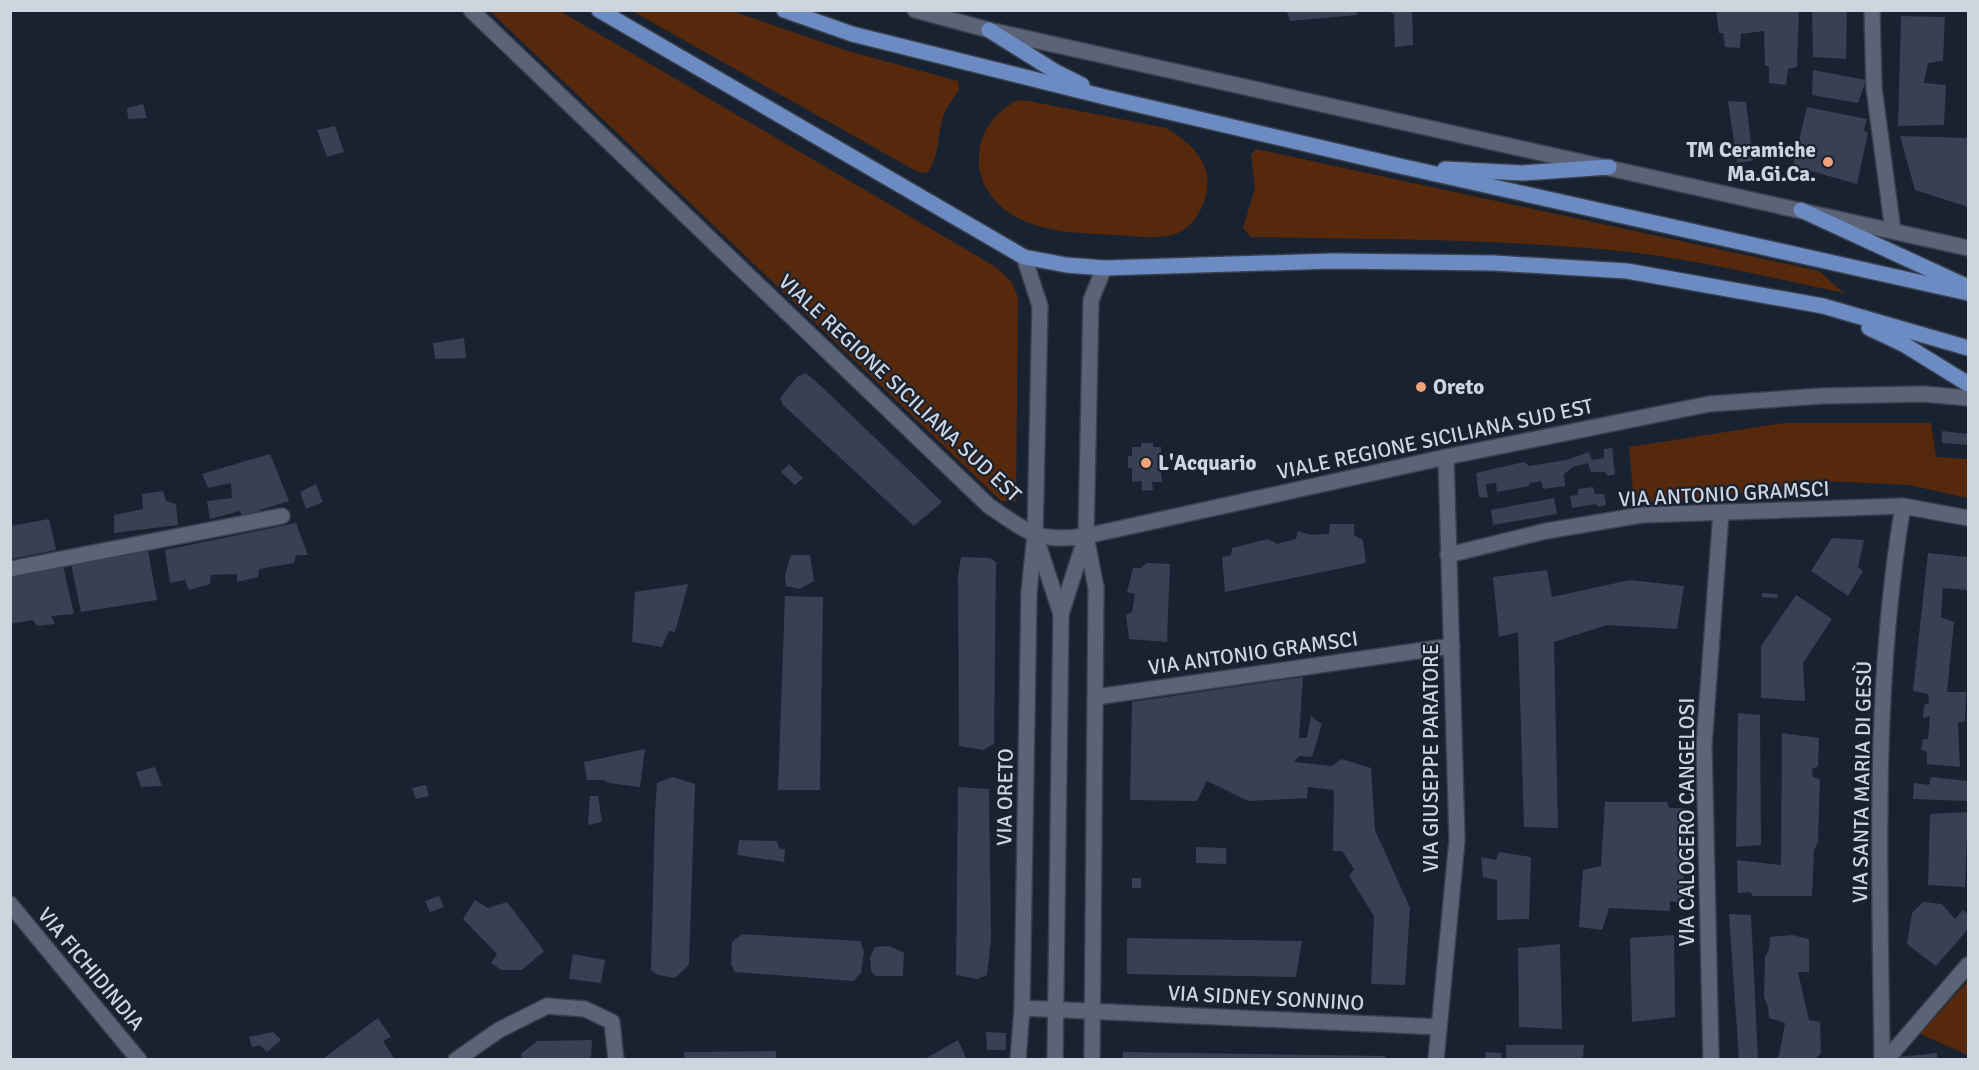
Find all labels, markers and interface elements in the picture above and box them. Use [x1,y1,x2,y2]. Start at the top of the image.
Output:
place label: TM Ceramiche Ma.Gi.Ca. [1686,137,1816,187]
marker: TM Ceramiche Ma.Gi.Ca. [1821,155,1835,169]
street label: VIALE REGIONE SICILIANA SUD EST [773,269,1027,508]
place label: Oreto [1433,374,1484,400]
marker: Oreto [1414,380,1428,394]
street label: VIALE REGIONE SICILIANA SUD EST [1275,393,1596,485]
place label: L'Acquario [1158,450,1257,476]
marker: L'Acquario [1139,456,1153,470]
street label: VIA ANTONIO GRAMSCI [1618,475,1830,513]
street label: VIA ANTONIO GRAMSCI [1146,625,1360,681]
street label: VIA GIUSEPPE PARATORE [1418,643,1444,873]
street label: VIA SANTA MARIA DI GESÙ [1847,661,1877,903]
street label: VIA CALOGERO CANGELOSI [1674,698,1700,946]
street label: VIA ORETO [991,748,1019,846]
street label: VIA FICHIDINDIA [32,902,150,1036]
street label: VIA SIDNEY SONNINO [1167,980,1365,1016]

